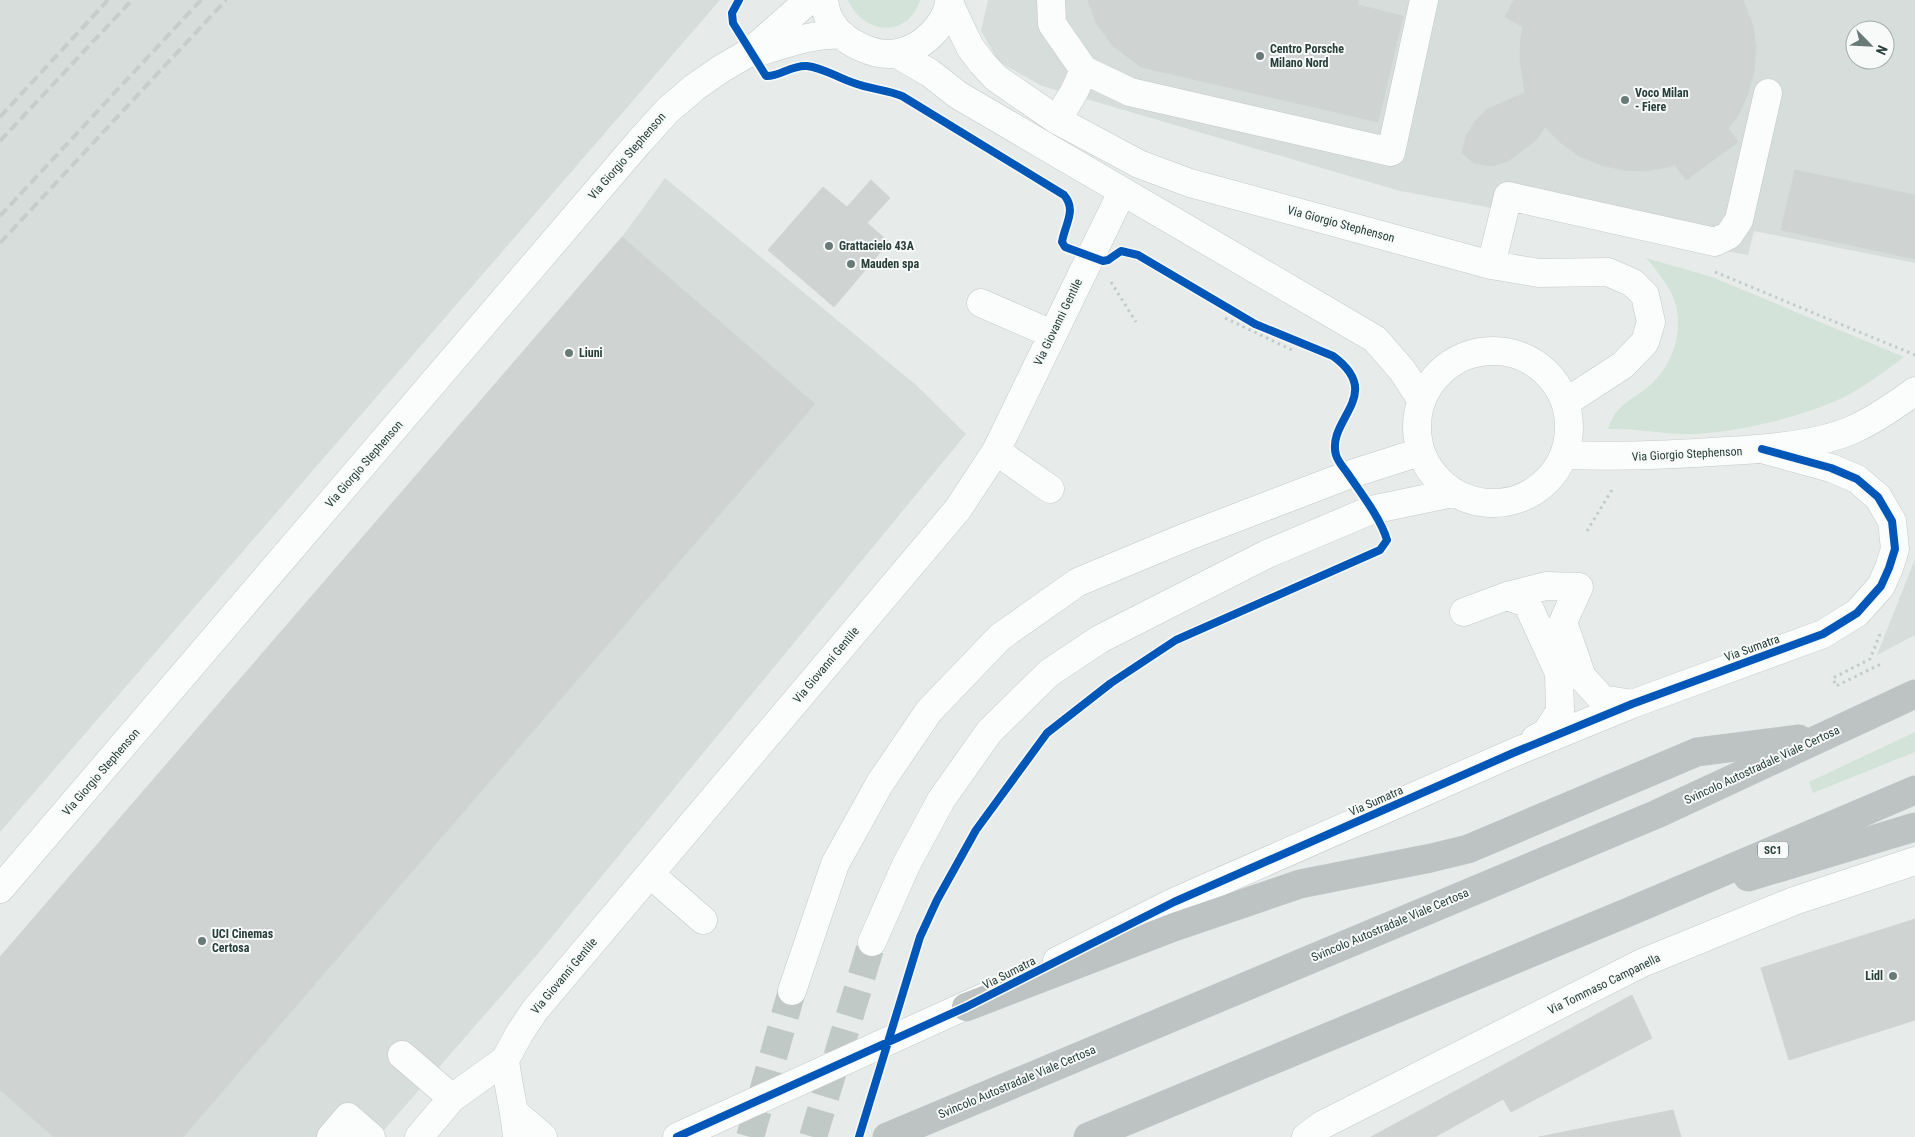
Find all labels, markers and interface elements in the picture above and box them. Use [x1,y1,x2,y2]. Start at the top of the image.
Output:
north arrow [1845,20,1895,70]
place label: Centro Porsche Milano Nord [1270,42,1344,70]
text: N [1873,43,1891,57]
marker: Centro Porsche Milano Nord [1254,50,1266,62]
place label: Voco Milan - Fiere [1635,86,1689,114]
marker: Voco Milan - Fiere [1619,94,1631,106]
street label: Via Giorgio Stephenson [585,109,669,202]
street label: Via Giorgio Stephenson [1286,203,1396,245]
place label: Grattacielo 43A [839,239,915,253]
marker: Grattacielo 43A [823,240,835,252]
place label: Mauden spa [861,257,919,271]
marker: Mauden spa [845,258,857,270]
street label: Via Giovanni Gentile [1031,276,1085,368]
place label: Liuni [579,346,603,360]
marker: Liuni [563,347,575,359]
street label: Via Giorgio Stephenson [322,417,406,510]
street label: Via Giorgio Stephenson [1631,444,1743,464]
street label: Via Giovanni Gentile [790,624,862,706]
street label: Via Sumatra [1723,632,1782,664]
street label: Svincolo Autostradale Viale Certosa [1682,723,1842,807]
street label: Via Giorgio Stephenson [59,725,143,818]
street label: Via Sumatra [1347,783,1405,819]
road number: SC1 [1758,842,1788,858]
street label: Svincolo Autostradale Viale Certosa [1309,885,1471,965]
place label: UCI Cinemas Certosa [212,927,274,955]
marker: UCI Cinemas Certosa [196,935,208,947]
street label: Via Giovanni Gentile [528,935,600,1017]
street label: Via Tommaso Campanella [1545,951,1663,1017]
street label: Via Sumatra [980,954,1038,992]
place label: Lidl [1865,969,1883,983]
marker: Lidl [1887,970,1899,982]
street label: Svincolo Autostradale Viale Certosa [936,1042,1098,1122]

